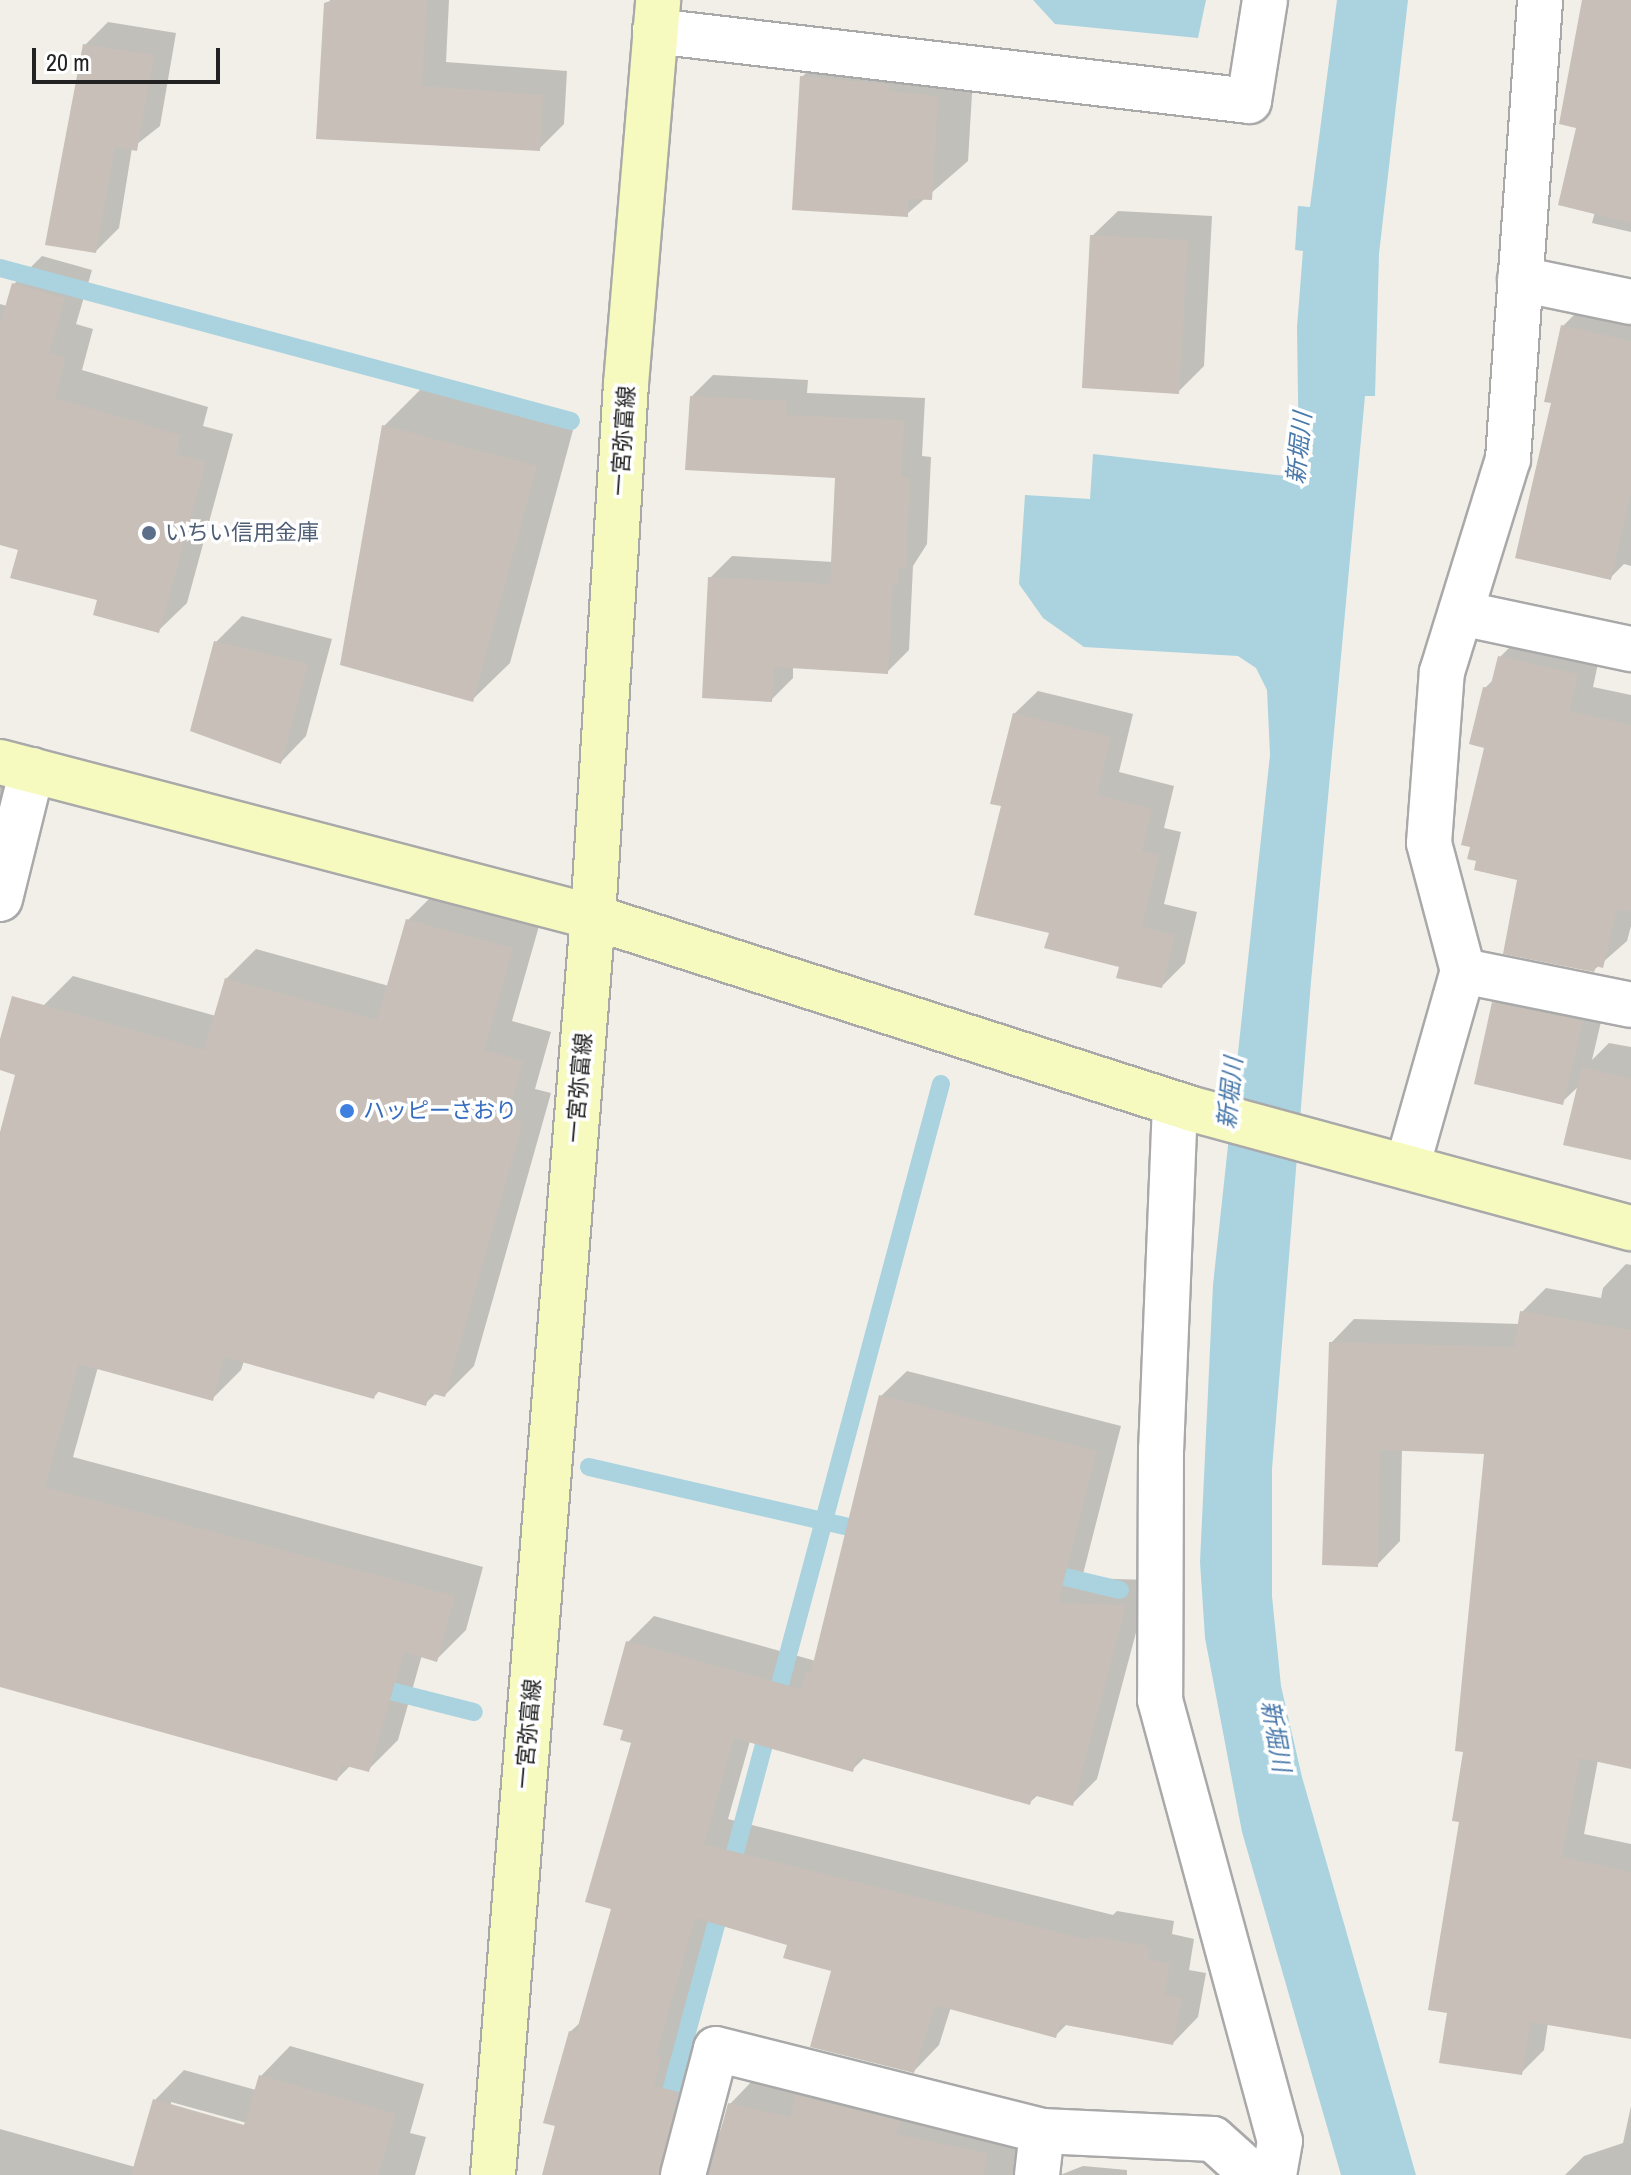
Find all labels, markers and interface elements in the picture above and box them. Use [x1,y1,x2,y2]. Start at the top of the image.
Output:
scale bar [36,32,224,82]
text: 20 m [46,46,90,78]
street label: 一宮弥富線 [606,385,640,497]
water label: 新堀川 [1281,411,1317,485]
place label: いちい信用金庫 [165,520,319,546]
marker: いちい信用金庫 [140,524,158,542]
street label: 一宮弥富線 [561,1032,597,1144]
water label: 新堀川 [1212,1056,1248,1130]
place label: ハッピーさおり [363,1098,517,1124]
marker: ハッピーさおり [338,1102,356,1120]
street label: 一宮弥富線 [510,1678,546,1790]
water label: 新堀川 [1256,1698,1296,1774]

